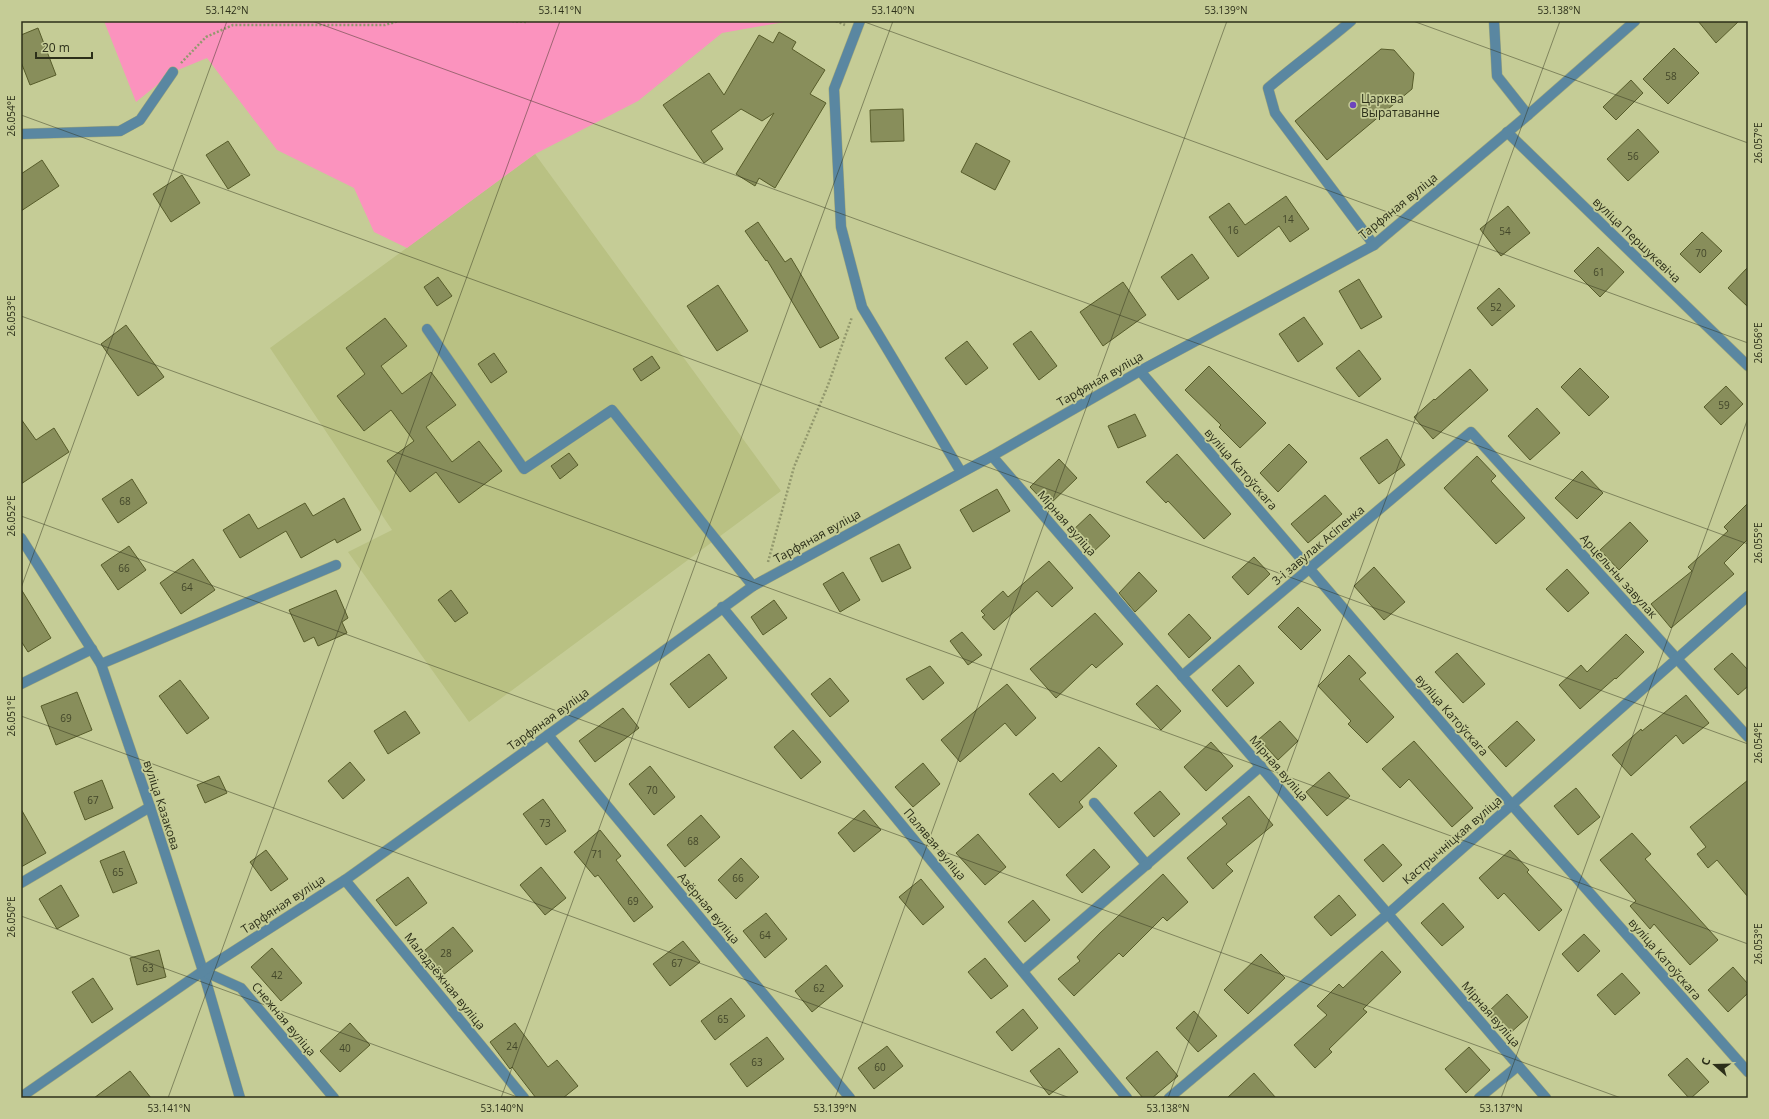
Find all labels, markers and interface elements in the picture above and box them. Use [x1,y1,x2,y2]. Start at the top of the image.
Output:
text: 53.142°N [205,3,249,17]
text: 53.141°N [538,3,582,17]
text: 53.140°N [871,3,915,17]
text: 53.139°N [1204,3,1248,17]
text: 53.138°N [1537,3,1581,17]
scale bar [36,34,92,60]
text: 20 m [42,39,70,56]
house number: 58 [1665,69,1677,83]
place label: Царква Выратаванне [1361,90,1440,121]
text: 26.054°E [4,95,18,137]
marker: Царква Выратаванне [1348,100,1358,110]
text: 26.057°E [1751,122,1765,164]
house number: 56 [1627,149,1639,163]
street label: Тарфяная вуліца [1355,169,1441,243]
street label: вуліца Першукевіча [1589,193,1685,287]
house number: 14 [1282,212,1294,226]
house number: 16 [1227,223,1239,237]
house number: 54 [1499,224,1511,238]
house number: 70 [1695,246,1707,260]
house number: 61 [1593,265,1605,279]
text: 26.053°E [4,295,18,337]
house number: 52 [1490,300,1502,314]
text: 26.056°E [1751,322,1765,364]
street label: Тарфяная вуліца [1054,347,1146,411]
house number: 59 [1718,398,1730,412]
street label: вуліца Катоўскага [1201,424,1281,514]
street label: Мірная вуліца [1034,486,1100,560]
house number: 68 [119,494,131,508]
text: 26.052°E [4,495,18,537]
street label: 3-і завулак Асіпенка [1268,501,1368,589]
street label: Тарфяная вуліца [771,505,863,567]
text: 26.055°E [1751,522,1765,564]
street label: Арцельны завулак [1576,530,1662,622]
house number: 66 [118,561,130,575]
house number: 64 [181,580,193,594]
street label: вуліца Катоўскага [1412,670,1492,760]
street label: Тарфяная вуліца [504,684,592,754]
text: 26.051°E [4,695,18,737]
house number: 69 [60,711,72,725]
text: 26.054°E [1751,722,1765,764]
street label: Мірная вуліца [1246,731,1312,805]
street label: вуліца Казакова [139,758,185,852]
house number: 70 [646,783,658,797]
street label: Кастрычніцкая вуліца [1399,792,1505,888]
house number: 67 [87,793,99,807]
street label: Палявая вуліца [900,804,970,884]
house number: 73 [539,816,551,830]
house number: 68 [687,834,699,848]
house number: 71 [591,847,603,861]
house number: 65 [112,865,124,879]
street label: Азёрная вуліца [674,869,744,947]
street label: Тарфяная вуліца [238,870,328,938]
house number: 66 [732,871,744,885]
house number: 69 [627,894,639,908]
text: 26.050°E [4,896,18,938]
street label: вуліца Катоўскага [1625,914,1705,1004]
text: 26.053°E [1751,923,1765,965]
house number: 64 [759,928,771,942]
street label: Маладзёжная вуліца [401,929,489,1033]
house number: 28 [440,946,452,960]
house number: 67 [671,956,683,970]
house number: 63 [142,961,154,975]
house number: 42 [271,968,283,982]
street label: Мірная вуліца [1458,977,1524,1051]
street label: Снежная вуліца [248,978,320,1060]
house number: 62 [813,981,825,995]
house number: 65 [717,1012,729,1026]
house number: 24 [506,1039,518,1053]
house number: 40 [339,1041,351,1055]
north arrow [1695,1045,1735,1085]
house number: 63 [751,1055,763,1069]
text: С [1697,1056,1713,1067]
house number: 60 [874,1060,886,1074]
text: 53.141°N [147,1101,191,1115]
text: 53.140°N [480,1101,524,1115]
text: 53.139°N [813,1101,857,1115]
text: 53.138°N [1146,1101,1190,1115]
text: 53.137°N [1479,1101,1523,1115]

